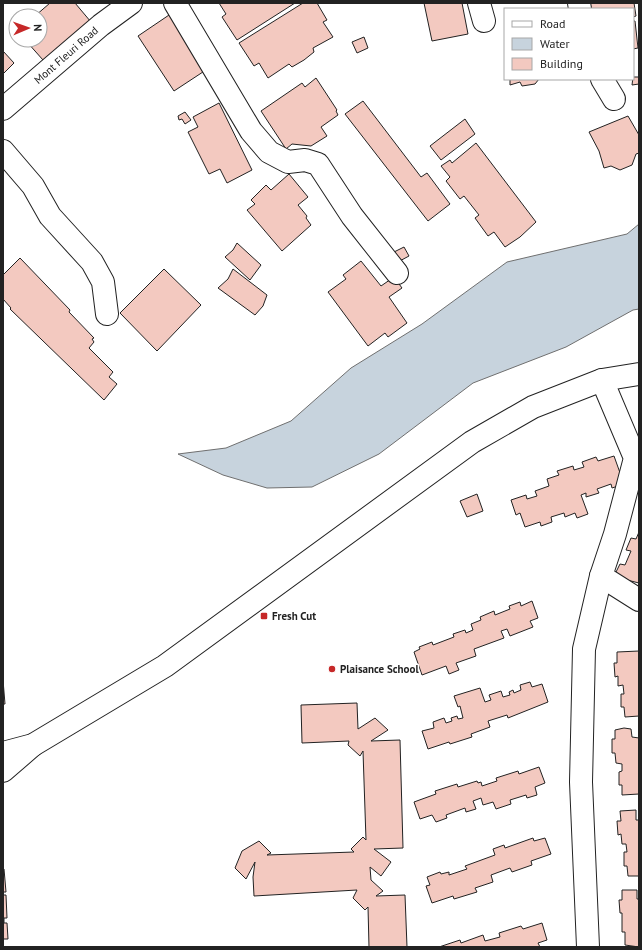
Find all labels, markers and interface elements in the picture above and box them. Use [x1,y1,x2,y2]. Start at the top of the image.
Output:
north arrow [8,8,48,48]
legend [504,8,634,80]
text: Road [540,16,565,31]
street label: Mont Fleuri Road [31,23,101,87]
text: N [31,24,45,32]
text: Water [540,36,570,51]
text: Building [540,56,583,71]
place label: Fresh Cut [272,609,316,623]
marker: Fresh Cut [259,611,269,621]
place label: Plaisance School [340,662,419,676]
marker: Plaisance School [327,664,337,674]

